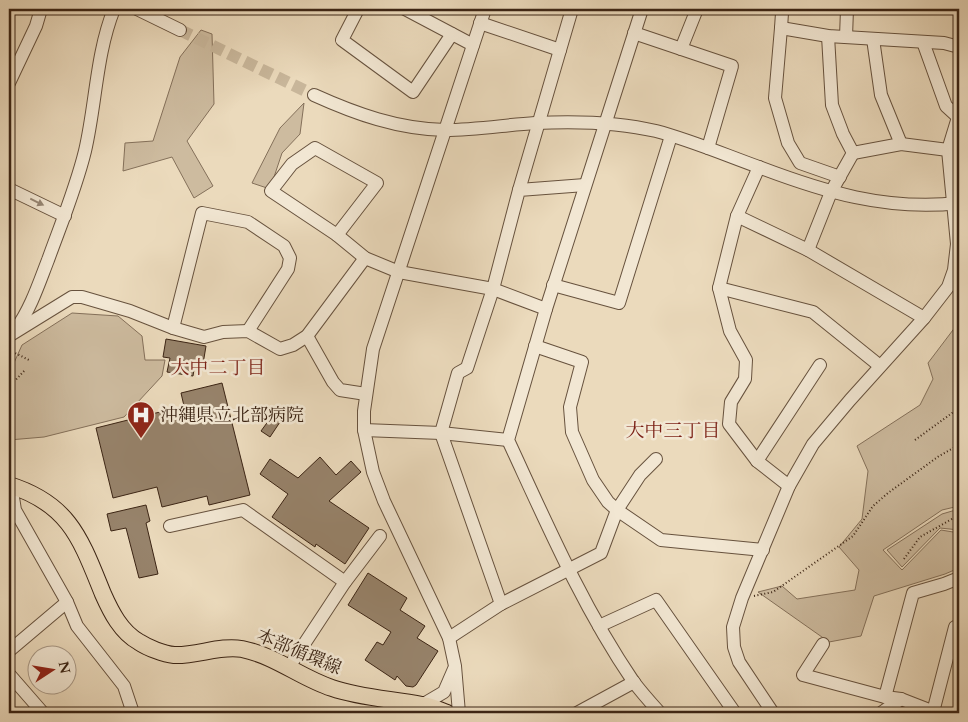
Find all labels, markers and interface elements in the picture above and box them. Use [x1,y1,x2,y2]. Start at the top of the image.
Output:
one-way arrow [30,198,44,206]
district label: 大中二丁目 [170,355,266,381]
hospital icon: 沖縄県立北部病院 [126,400,156,439]
place label: 沖縄県立北部病院 [160,403,304,428]
district label: 大中三丁目 [625,418,721,444]
street label: 本部循環線 [253,623,345,681]
north arrow [28,644,78,694]
text: N [54,659,75,675]

